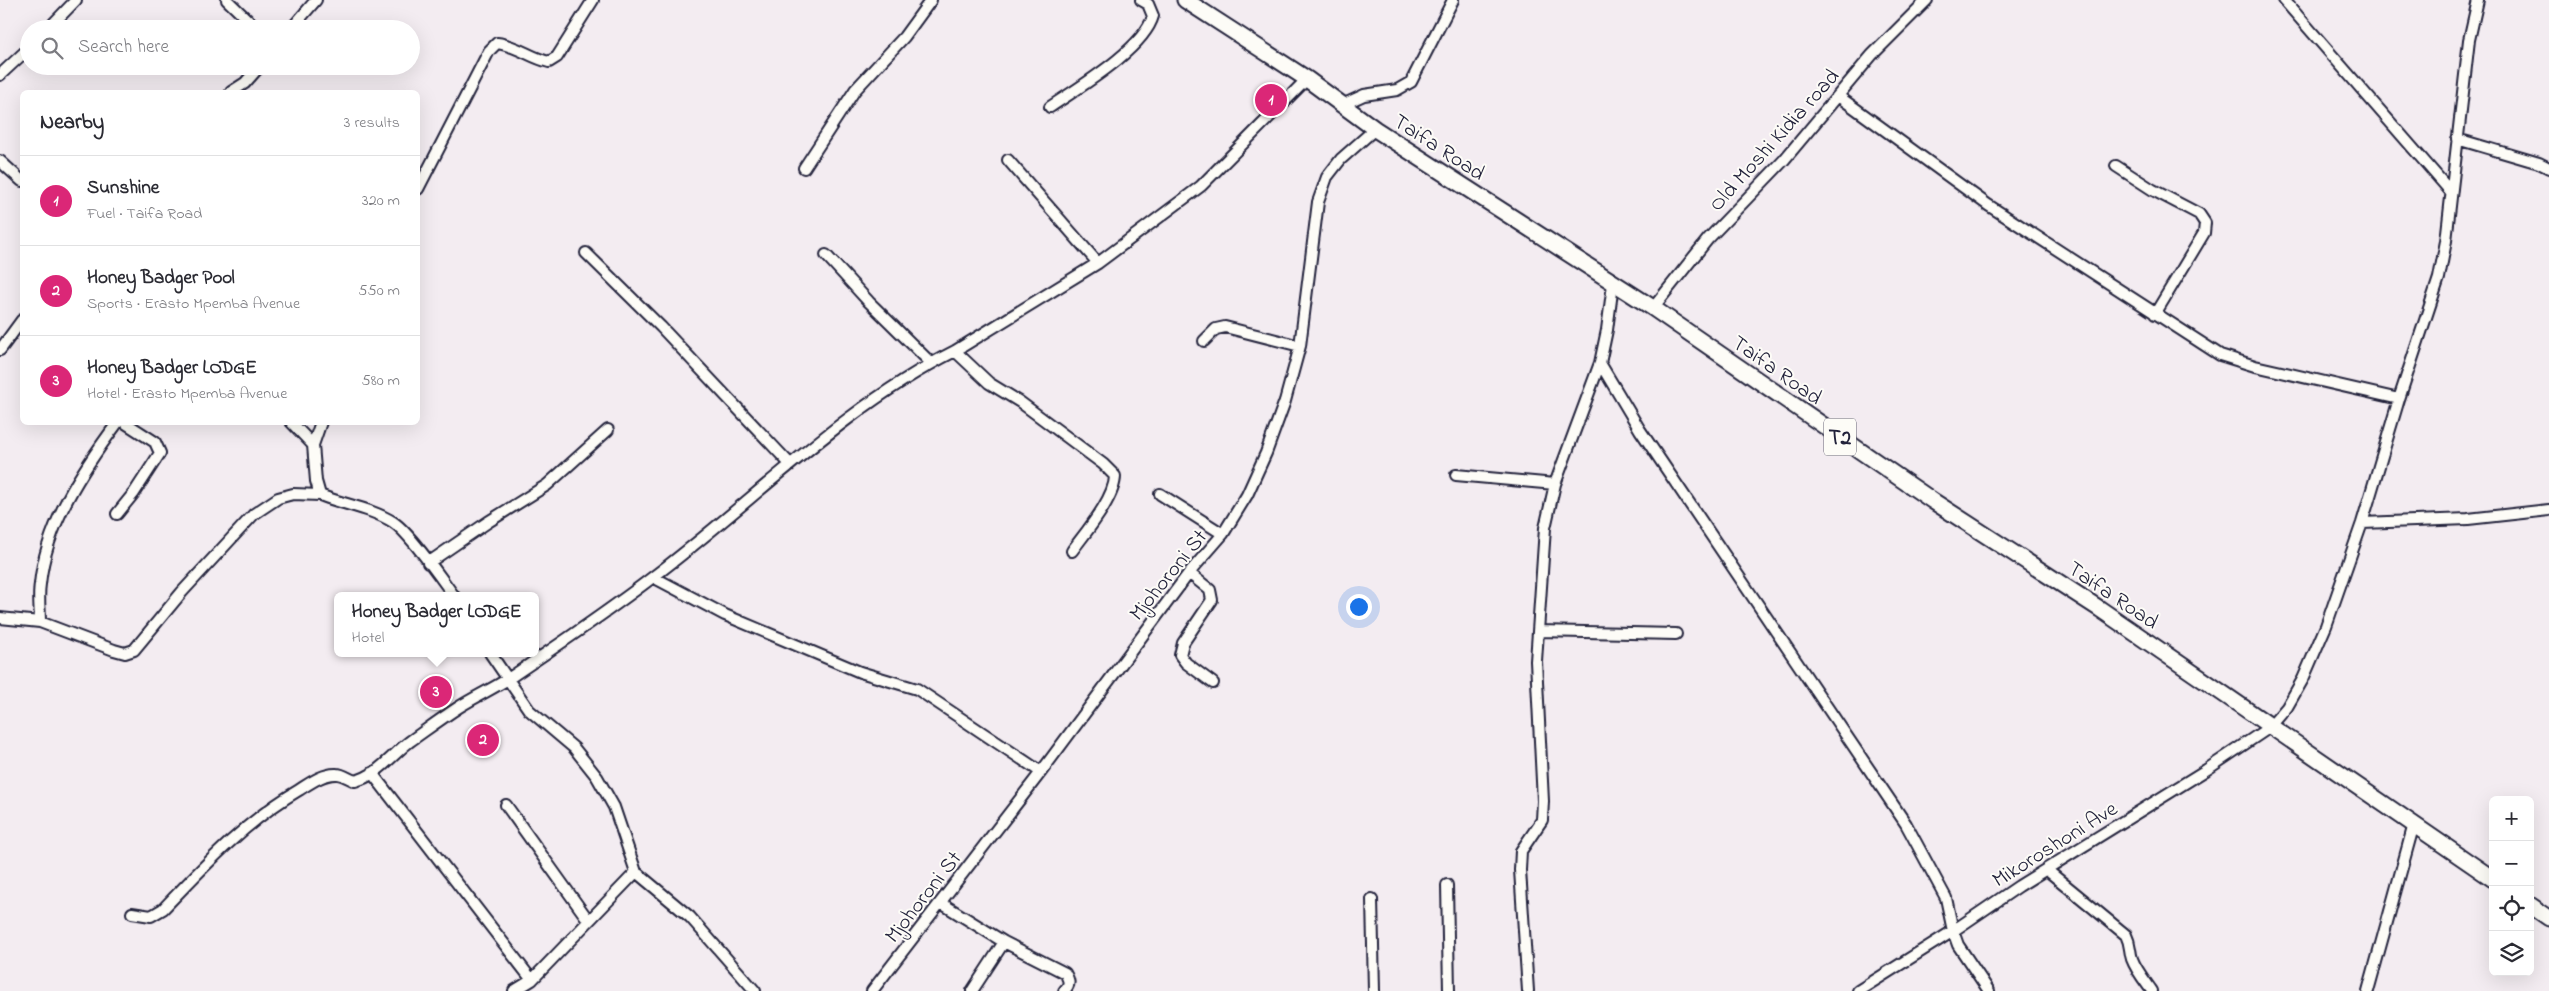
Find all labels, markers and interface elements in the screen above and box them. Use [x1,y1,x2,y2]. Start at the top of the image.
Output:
search box [20,20,420,75]
icon: search [38,34,66,62]
text: Search here [78,34,169,61]
street label: Old Moshi Kidia road [1702,62,1848,220]
pin: 1 [1255,81,1287,119]
street label: Taifa Road [1386,107,1491,190]
text: Nearby [40,108,104,138]
text: 3 results [344,111,400,135]
text: Sunshine [87,175,159,202]
text: 1 [53,189,59,213]
text: 320 m [362,189,400,213]
text: Fuel · Taifa Road [87,202,202,226]
text: Honey Badger Pool [87,265,235,292]
text: 2 [52,279,60,303]
text: 550 m [358,279,400,303]
text: Sports · Erasto Mpemba Avenue [87,292,300,316]
street label: Taifa Road [1725,329,1828,414]
text: Honey Badger LODGE [87,355,257,382]
text: 3 [53,369,59,393]
text: 580 m [362,369,400,393]
text: Hotel · Erasto Mpemba Avenue [87,382,287,406]
road number: T2 [1824,418,1856,456]
street label: Mjohoroni St [1122,523,1217,629]
street label: Taifa Road [2060,554,2164,639]
popup [334,592,539,657]
your location [1346,594,1372,620]
text: Honey Badger LODGE [352,599,521,626]
text: Hotel [352,626,384,650]
pin: 3 [420,673,452,711]
pin: 2 [467,721,499,759]
street label: Mikoroshoni Ave [1987,794,2125,897]
map controls [2489,796,2534,976]
button: + [2489,796,2534,841]
button: − [2489,841,2534,886]
street label: Mjohoroni St [878,844,971,951]
button: locate [2489,886,2534,931]
button: layers [2489,931,2534,976]

